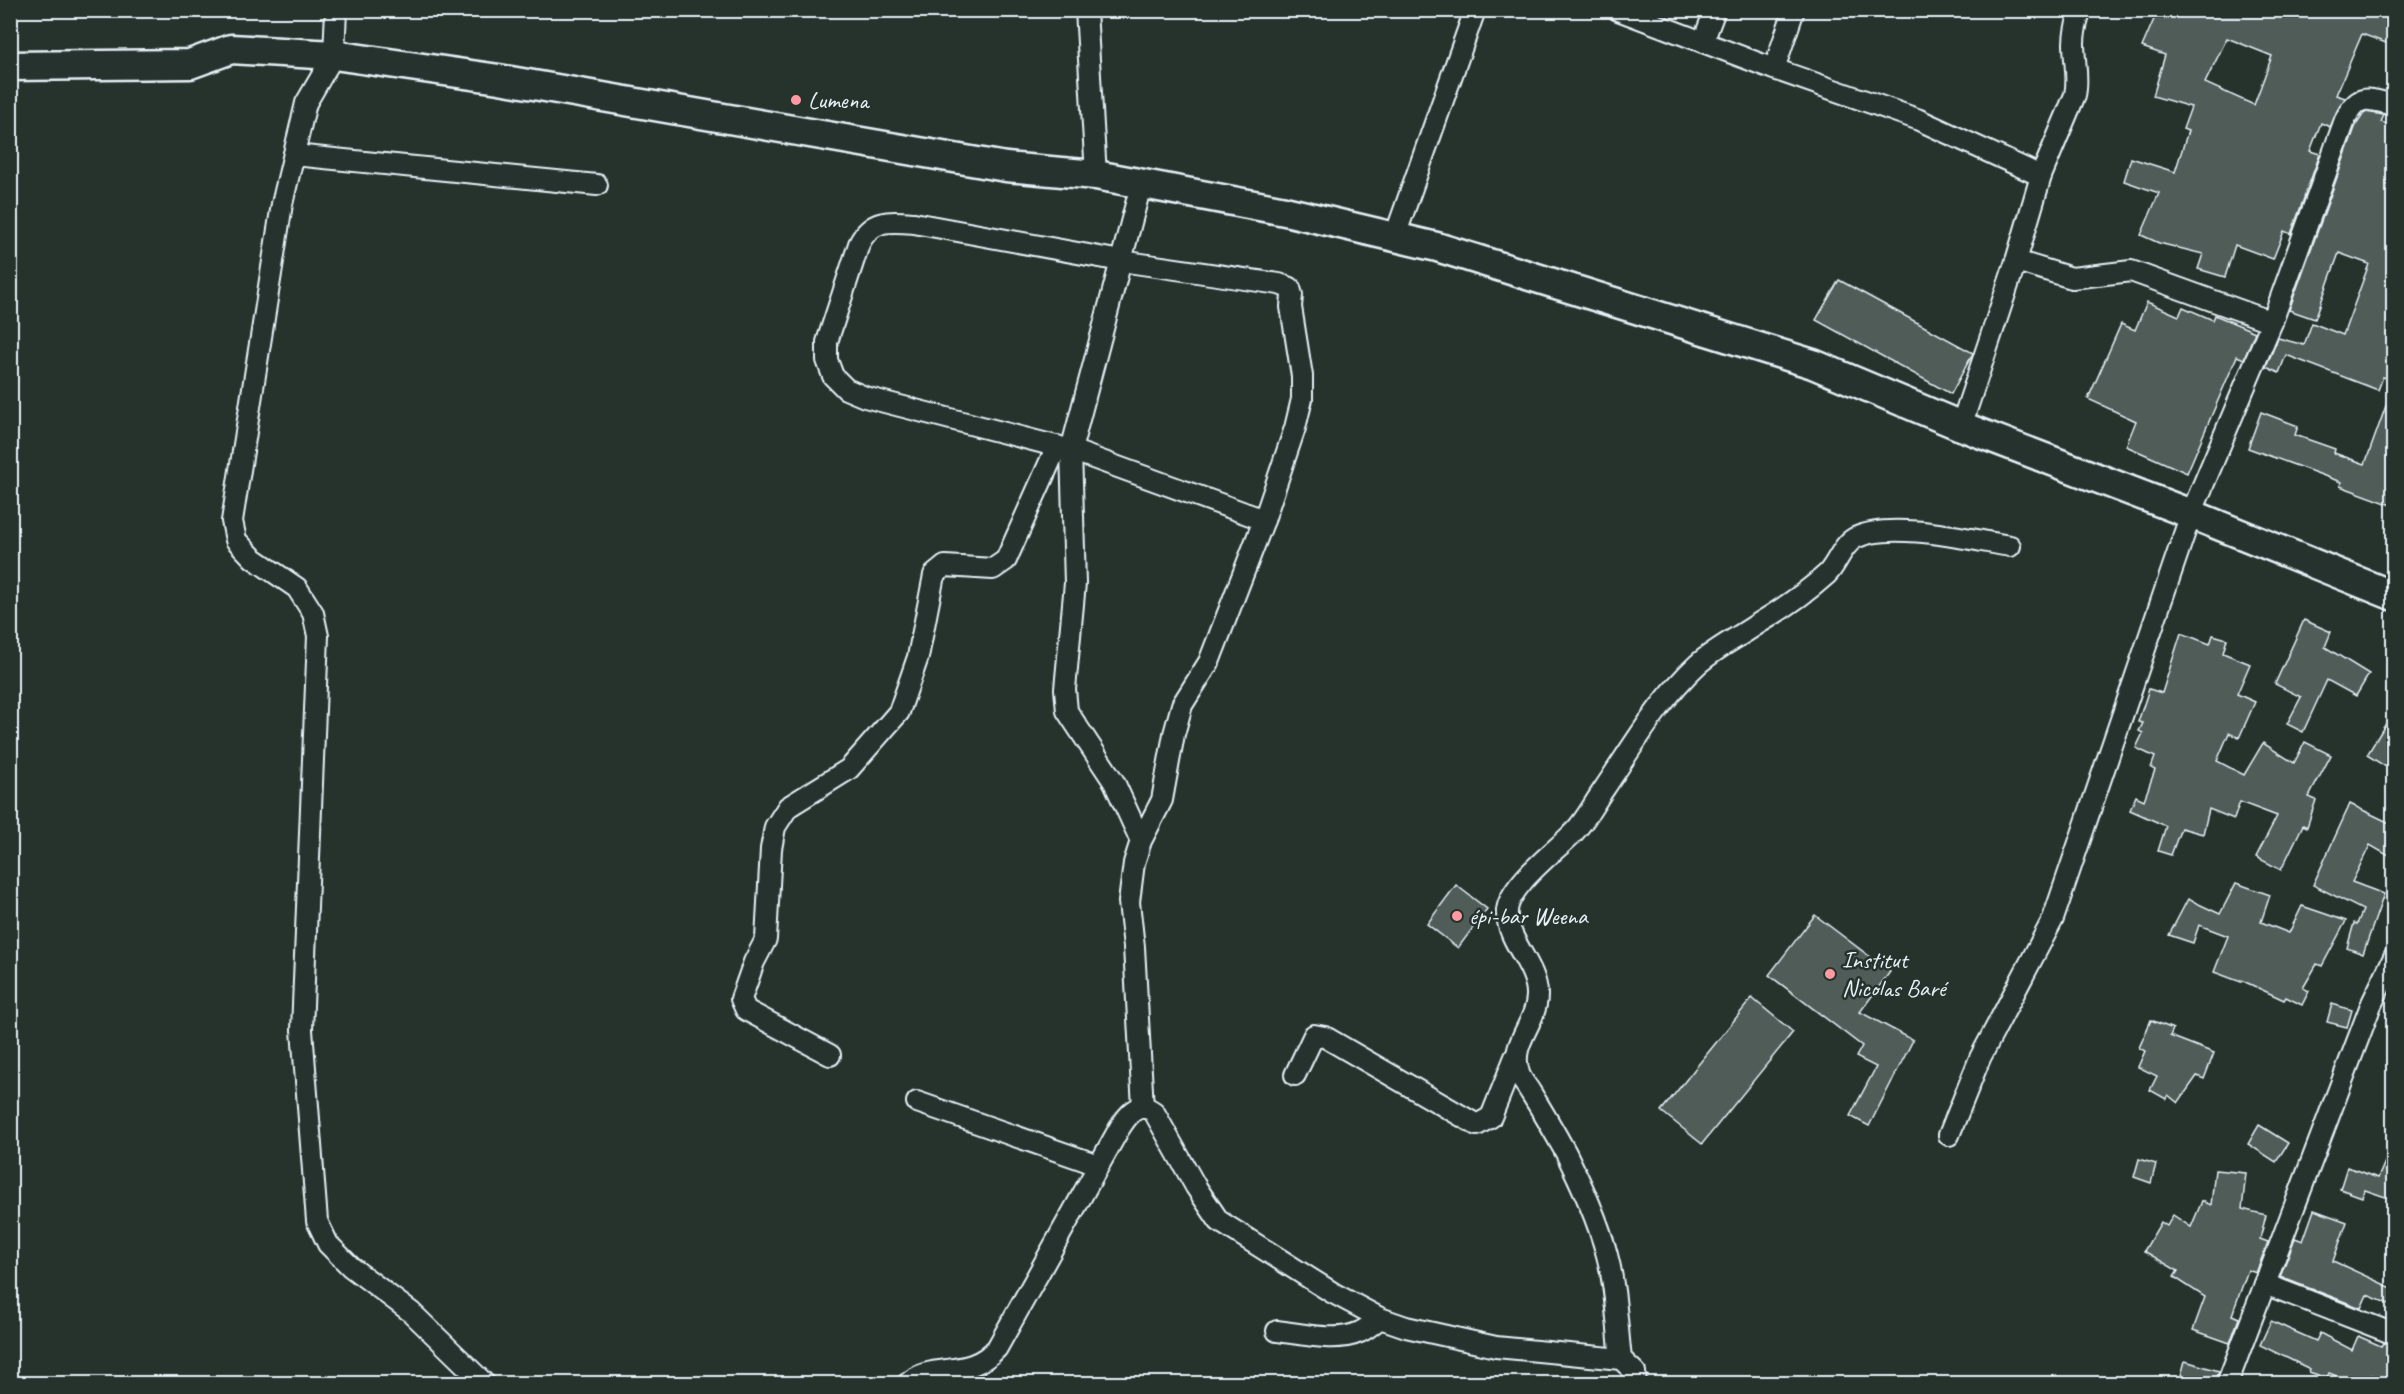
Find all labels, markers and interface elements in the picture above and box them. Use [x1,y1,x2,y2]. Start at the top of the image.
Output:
place label: Lumena [808,85,870,115]
marker: Lumena [789,93,803,107]
place label: épi-bar Weena [1469,901,1589,931]
marker: épi-bar Weena [1450,909,1464,923]
place label: Institut Nicolas Baré [1842,945,1950,1003]
marker: Institut Nicolas Baré [1823,967,1837,981]

